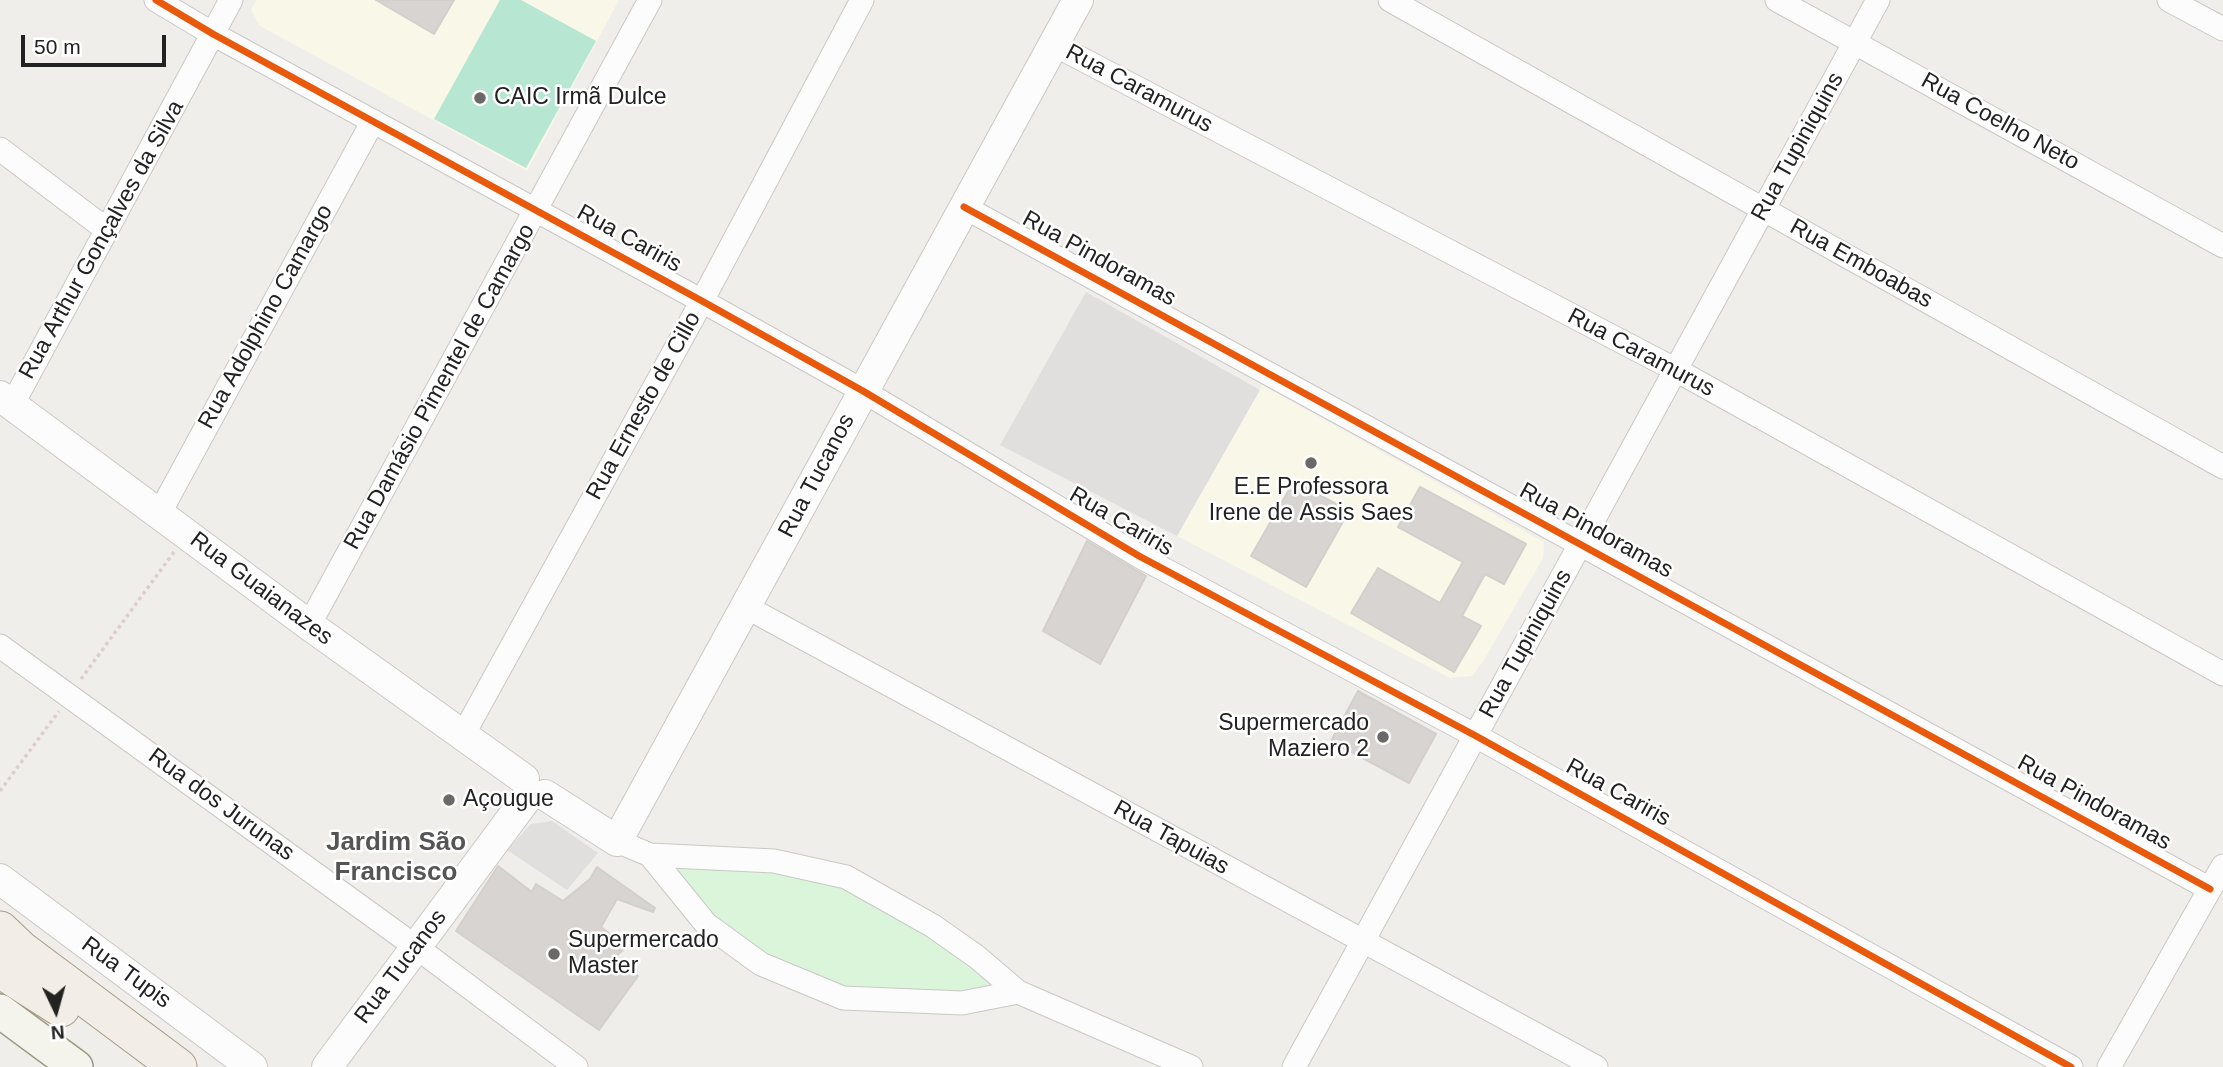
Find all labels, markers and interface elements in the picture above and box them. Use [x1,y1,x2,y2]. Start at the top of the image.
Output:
scale bar [24,21,170,65]
text: 50 m [34,35,81,58]
street label: Rua Caramurus [1061,39,1217,139]
street label: Rua Coelho Neto [1916,67,2084,177]
street label: Rua Tupiniquins [1746,68,1850,226]
place label: CAIC Irmã Dulce [494,84,667,112]
marker: CAIC Irmã Dulce [472,90,488,106]
street label: Rua Arthur Gonçalves da Silva [14,96,190,384]
street label: Rua Cariris [572,199,686,279]
street label: Rua Adolphino Camargo [193,200,339,434]
street label: Rua Pindoramas [1017,205,1181,313]
street label: Rua Emboabas [1785,213,1937,315]
street label: Rua Damásio Pimentel de Camargo [339,219,541,555]
street label: Rua Caramurus [1563,303,1719,403]
street label: Rua Ernesto de Cillo [581,307,707,505]
street label: Rua Tucanos [773,410,861,542]
marker: E.E Professora Irene de Assis Saes [1303,455,1319,471]
place label: E.E Professora Irene de Assis Saes [1209,474,1413,528]
street label: Rua Pindoramas [1514,477,1678,585]
street label: Rua Cariris [1064,481,1178,563]
street label: Rua Guaianazes [184,526,338,652]
street label: Rua Tupiniquins [1474,565,1578,723]
place label: Supermercado Maziero 2 [1218,710,1369,764]
marker: Supermercado Maziero 2 [1375,729,1391,745]
street label: Rua dos Jurunas [143,743,299,867]
street label: Rua Pindoramas [2012,749,2176,857]
street label: Rua Cariris [1561,753,1675,833]
place label: Açougue [463,786,554,814]
marker: Açougue [441,792,457,808]
street label: Rua Tapuias [1108,795,1234,881]
district label: Jardim São Francisco [326,827,466,888]
street label: Rua Tucanos [349,904,453,1030]
place label: Supermercado Master [568,927,719,981]
street label: Rua Tupis [76,931,176,1015]
marker: Supermercado Master [546,946,562,962]
north arrow [21,976,91,1046]
text: N [50,1021,66,1043]

